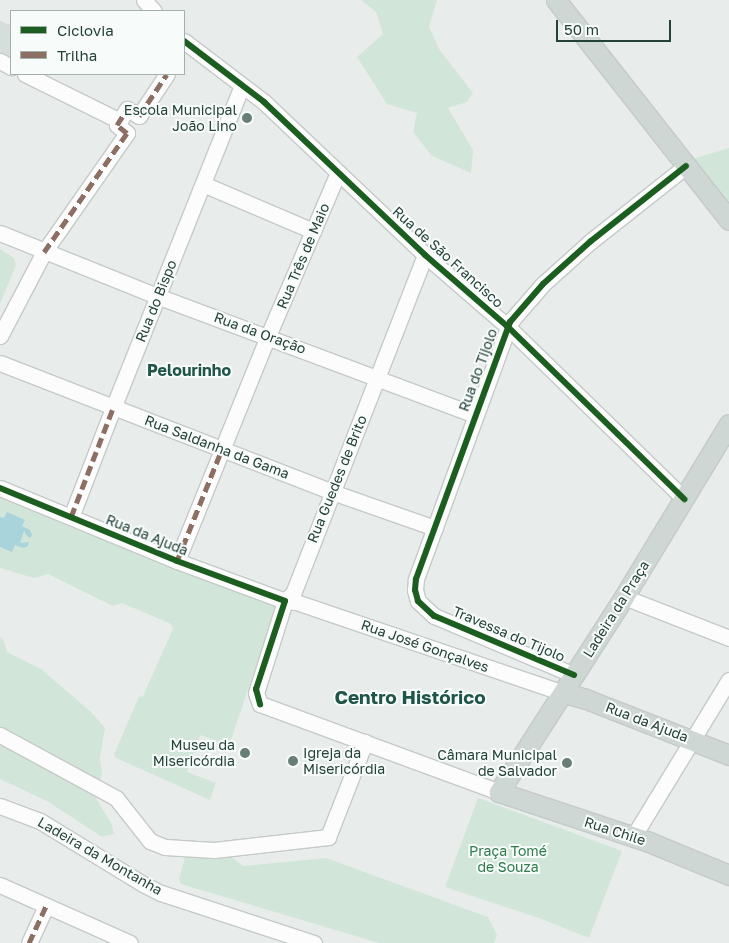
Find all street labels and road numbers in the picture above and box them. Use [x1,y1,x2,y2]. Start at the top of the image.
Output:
street label: Rua Três de Maio [273,201,333,311]
street label: Rua de São Francisco [389,203,507,311]
street label: Rua do Bispo [132,257,180,345]
street label: Rua da Oração [212,309,308,357]
street label: Rua do Tijolo [455,326,501,414]
street label: Rua Saldanha da Gama [142,412,292,482]
street label: Rua Guedes de Brito [304,413,370,545]
street label: Rua da Ajuda [103,511,191,559]
street label: Ladeira da Praça [579,557,653,661]
street label: Travessa do Tijolo [450,603,568,665]
street label: Rua José Gonçalves [359,616,491,676]
street label: Rua da Ajuda [603,699,691,745]
street label: Rua Chile [582,813,648,849]
street label: Ladeira da Montanha [35,814,165,898]

